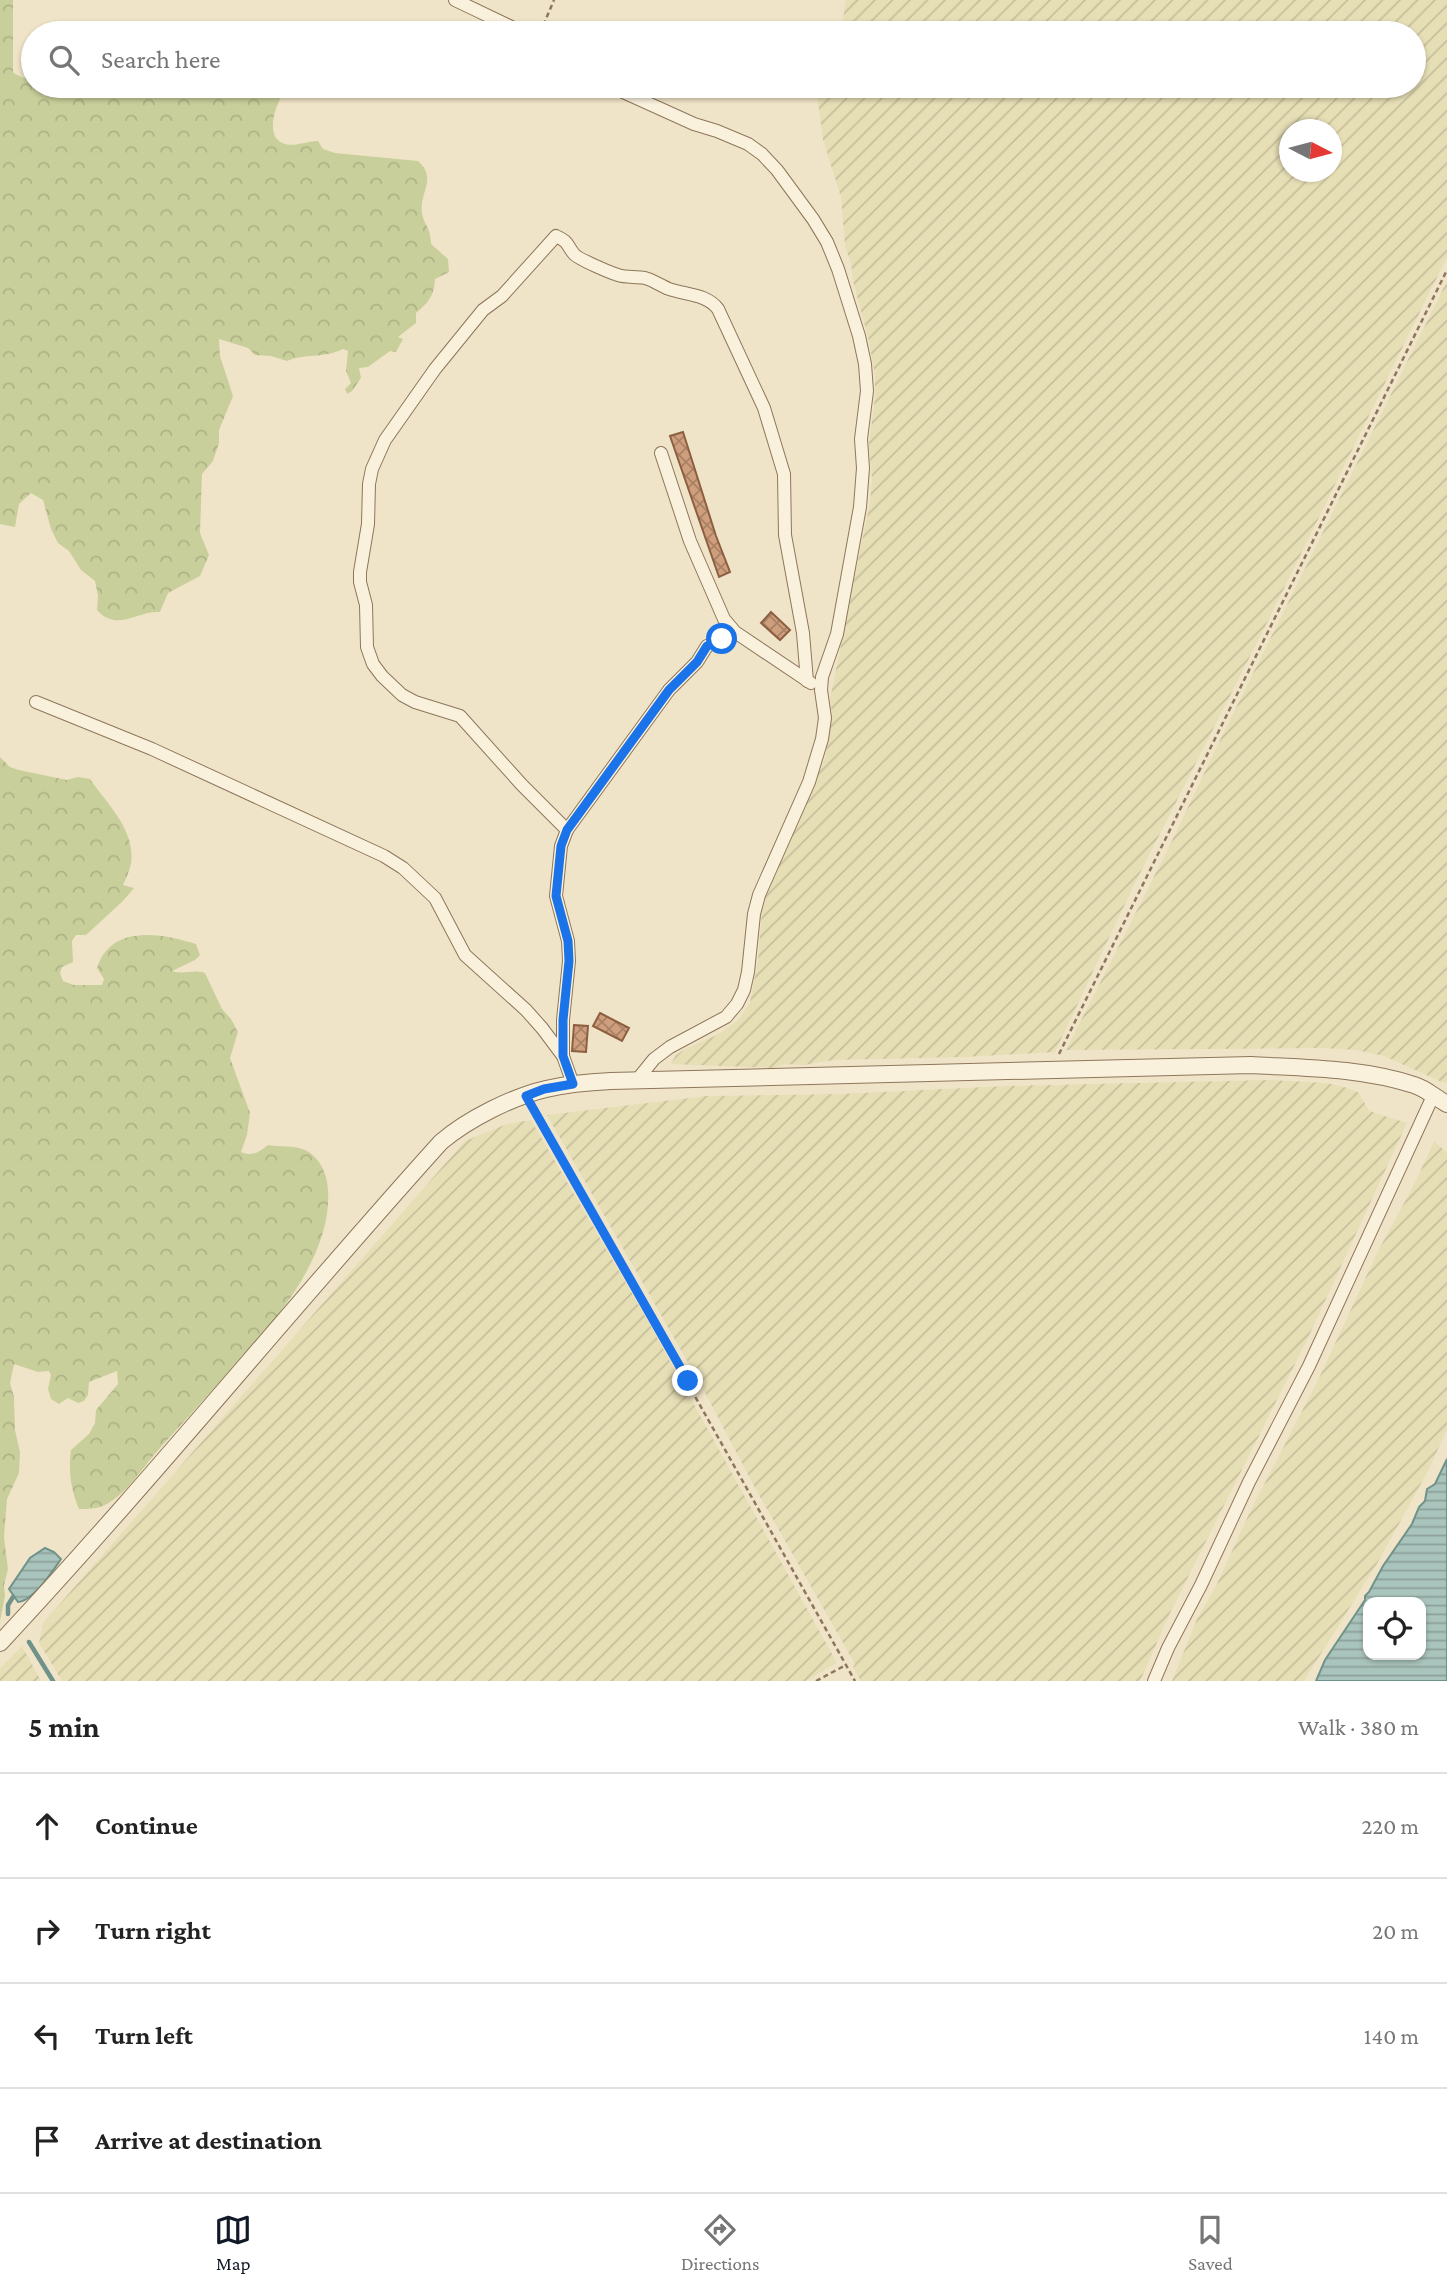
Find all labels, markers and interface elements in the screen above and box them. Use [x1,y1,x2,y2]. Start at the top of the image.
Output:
search box [21,21,1426,98]
icon: search [45,41,83,79]
text: Search here [101,45,220,74]
north arrow [1279,119,1342,182]
route start [706,623,737,654]
route end [672,1365,703,1396]
map controls [1363,1597,1426,1660]
button: locate [1363,1597,1426,1660]
text: 5 min [28,1710,100,1743]
text: Walk · 380 m [1298,1714,1419,1740]
icon: ahead [28,1807,66,1845]
text: Continue [95,1811,198,1840]
text: 220 m [1361,1813,1419,1839]
icon: right [28,1912,66,1950]
text: Turn right [95,1916,211,1945]
text: 20 m [1372,1918,1419,1944]
icon: left [28,2017,66,2055]
text: Turn left [95,2021,193,2050]
text: 140 m [1364,2023,1419,2049]
icon: arrive [28,2122,66,2160]
text: Arrive at destination [95,2126,322,2155]
tab: Map [214,2211,252,2274]
tab: Directions [681,2211,760,2274]
tab: Saved [1188,2211,1233,2274]

